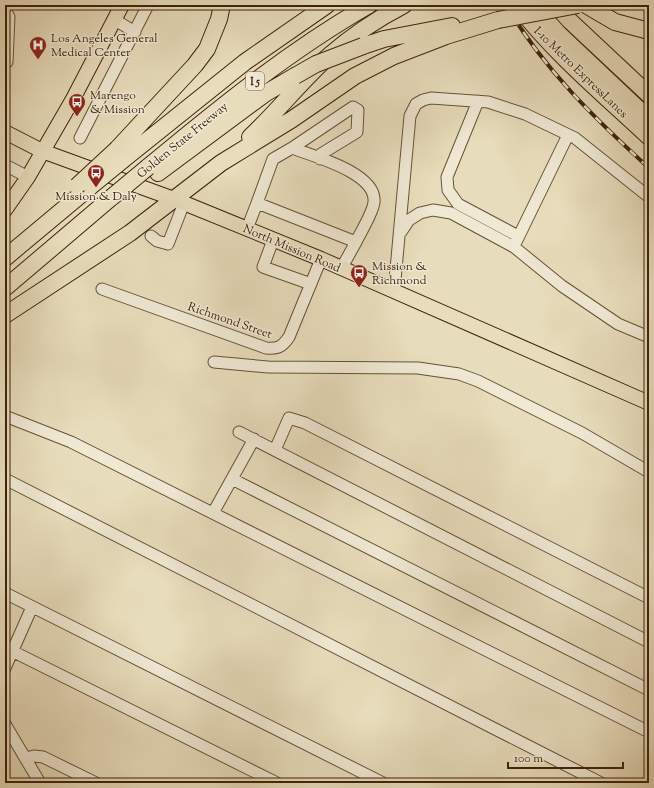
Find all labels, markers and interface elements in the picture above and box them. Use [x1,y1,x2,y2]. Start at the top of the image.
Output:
street label: I-10 Metro ExpressLanes [529,23,632,123]
place label: Los Angeles General Medical Center [51,30,158,62]
hospital icon: Los Angeles General Medical Center [28,35,48,60]
road number: I 5 [246,72,264,90]
place label: Marengo & Mission [90,87,145,119]
bus stop icon: Marengo & Mission [67,92,87,117]
street label: Golden State Freeway [133,98,232,183]
bus stop icon: Mission & Daly [86,163,106,188]
place label: Mission & Daly [55,188,137,206]
street label: North Mission Road [240,220,343,278]
place label: Mission & Richmond [372,258,427,290]
bus stop icon: Mission & Richmond [349,263,369,288]
street label: Richmond Street [185,298,274,344]
scale bar [508,744,623,770]
text: 100 m [514,750,543,768]

